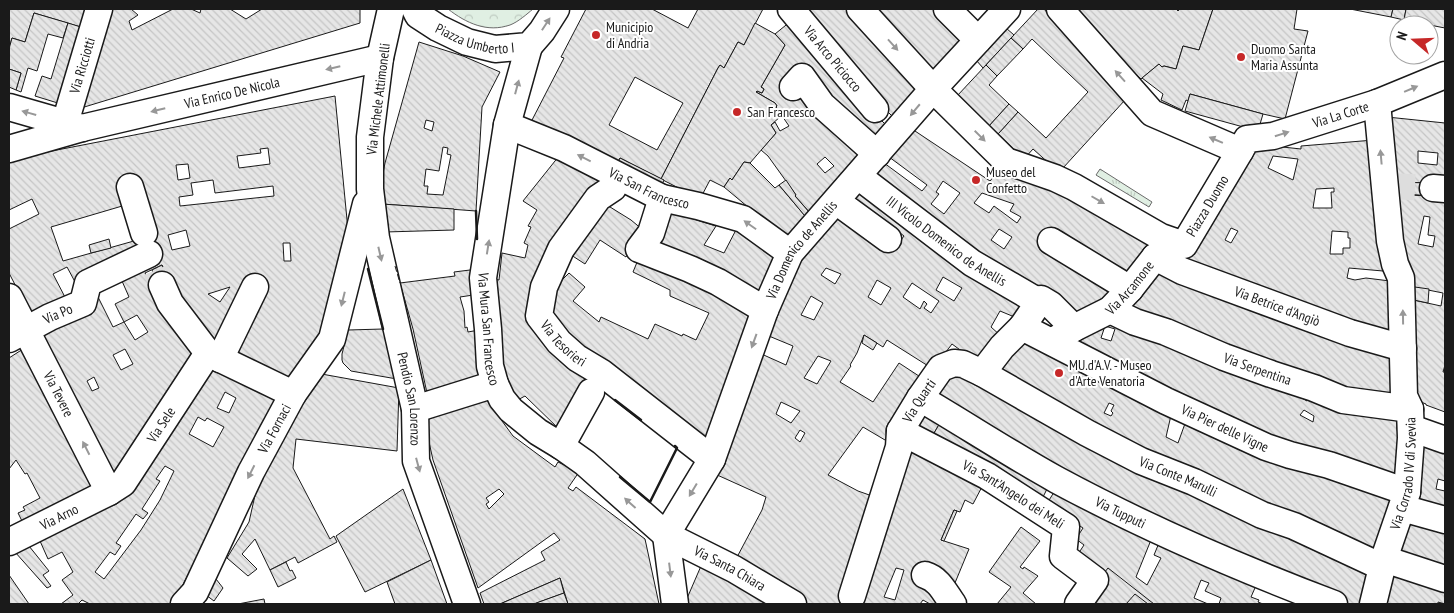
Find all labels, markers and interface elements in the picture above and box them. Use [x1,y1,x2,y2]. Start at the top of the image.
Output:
north arrow [1389,15,1439,65]
one-way arrow [541,18,551,31]
place label: Municipio di Andria [606,18,653,52]
street label: Piazza Umberto I [433,19,515,58]
street label: Via Arco Piciocco [799,21,866,96]
marker: Municipio di Andria [590,29,602,41]
text: N [1392,29,1411,42]
street label: Via Ricciotti [65,35,99,97]
one-way arrow [887,38,899,50]
place label: Duomo Santa Maria Assunta [1251,40,1318,74]
street label: Via Michele Attimonelli [362,42,394,157]
marker: Duomo Santa Maria Assunta [1235,51,1247,63]
one-way arrow [325,64,340,72]
one-way arrow [1114,70,1125,83]
street label: Via Enrico De Nicola [182,73,281,113]
one-way arrow [514,80,522,95]
one-way arrow [1404,85,1419,93]
street label: Via La Corte [1309,97,1371,132]
place label: San Francesco [747,103,815,121]
one-way arrow [909,103,921,115]
one-way arrow [150,106,165,114]
marker: San Francesco [731,106,743,118]
one-way arrow [21,108,36,116]
one-way arrow [973,129,985,141]
one-way arrow [1274,129,1289,137]
one-way arrow [1209,136,1223,144]
one-way arrow [1377,149,1385,165]
one-way arrow [577,154,591,162]
street label: Via San Francesco [605,163,691,213]
place label: Museo del Confetto [986,163,1036,197]
street label: Piazza Duomo [1182,172,1233,240]
marker: Museo del Confetto [970,174,982,186]
street label: III Vicolo Domenico de Anellis [883,192,1010,290]
street label: Via Domenico de Anellis [761,196,841,303]
one-way arrow [1091,196,1105,204]
one-way arrow [744,219,757,230]
one-way arrow [484,239,492,255]
one-way arrow [376,247,384,263]
street label: Via Arcamone [1101,257,1158,319]
street label: Via Mura San Francesco [474,270,504,387]
street label: Via Betrice d'Angiò [1231,282,1323,330]
one-way arrow [338,291,346,306]
street label: Via Po [39,300,75,329]
one-way arrow [1399,309,1407,325]
street label: Via Tesorieri [536,316,590,371]
one-way arrow [750,333,758,348]
street label: Via Serpentina [1220,348,1294,389]
street label: Pendio San Lorenzo [393,350,425,446]
place label: MU.d'A.V. - Museo d'Arte Venatoria [1069,356,1151,390]
street label: Via Tevere [39,367,78,420]
marker: MU.d'A.V. - Museo d'Arte Venatoria [1053,367,1065,379]
street label: Via Quarti [898,375,940,427]
street label: Via Pier delle Vigne [1177,400,1272,456]
street label: Via Fornaci [253,401,295,457]
street label: Via Sele [142,403,179,447]
street label: Via Corrado IV di Svevia [1385,417,1420,533]
one-way arrow [82,441,90,455]
street label: Via Conte Marulli [1136,452,1220,501]
street label: Via Sant'Angelo dei Meli [959,455,1068,533]
one-way arrow [415,458,423,473]
one-way arrow [247,464,255,479]
one-way arrow [689,484,698,497]
street label: Via Tupputi [1091,492,1149,532]
one-way arrow [624,497,636,509]
street label: Via Arno [36,500,81,534]
street label: Via Santa Chiara [690,541,769,595]
one-way arrow [666,562,674,578]

